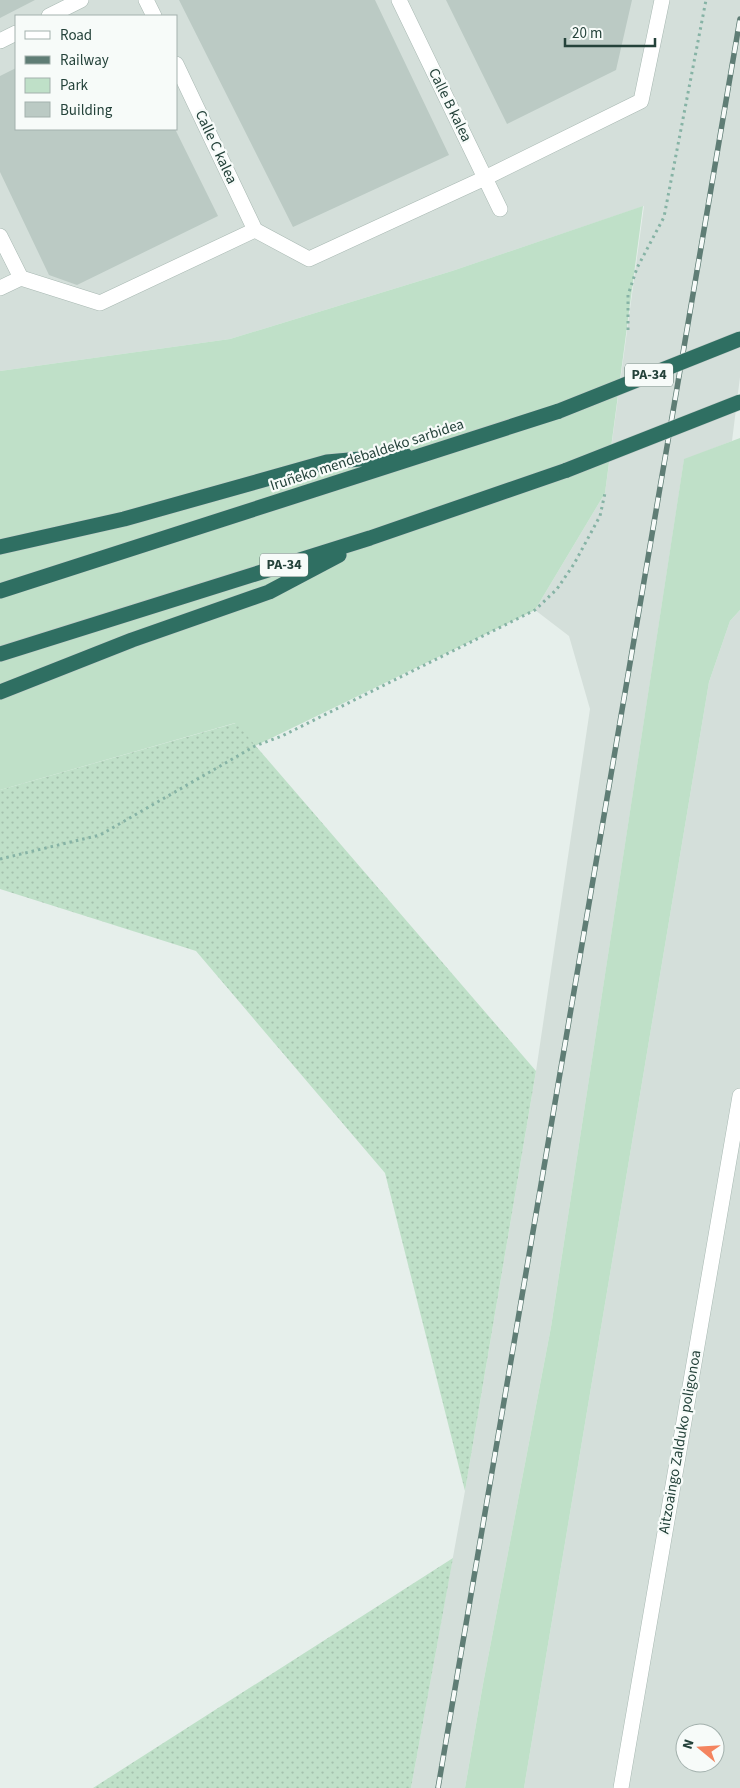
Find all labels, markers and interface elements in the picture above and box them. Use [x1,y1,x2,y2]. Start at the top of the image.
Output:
legend [15,15,178,130]
scale bar [565,15,655,47]
text: 20 m [572,23,602,44]
text: Road [60,25,92,46]
text: Railway [60,50,109,71]
street label: Calle B kalea [423,65,477,145]
text: Park [60,75,89,96]
text: Building [60,100,113,121]
street label: Calle C kalea [190,107,242,187]
road number: PA-34 [625,364,673,386]
street label: Iruñeko mendebaldeko sarbidea [267,414,467,496]
road number: PA-34 [260,554,308,576]
street label: Aitzoaingo Zalduko poligonoa [653,1349,707,1535]
north arrow [675,1723,725,1773]
text: N [678,1737,700,1752]

